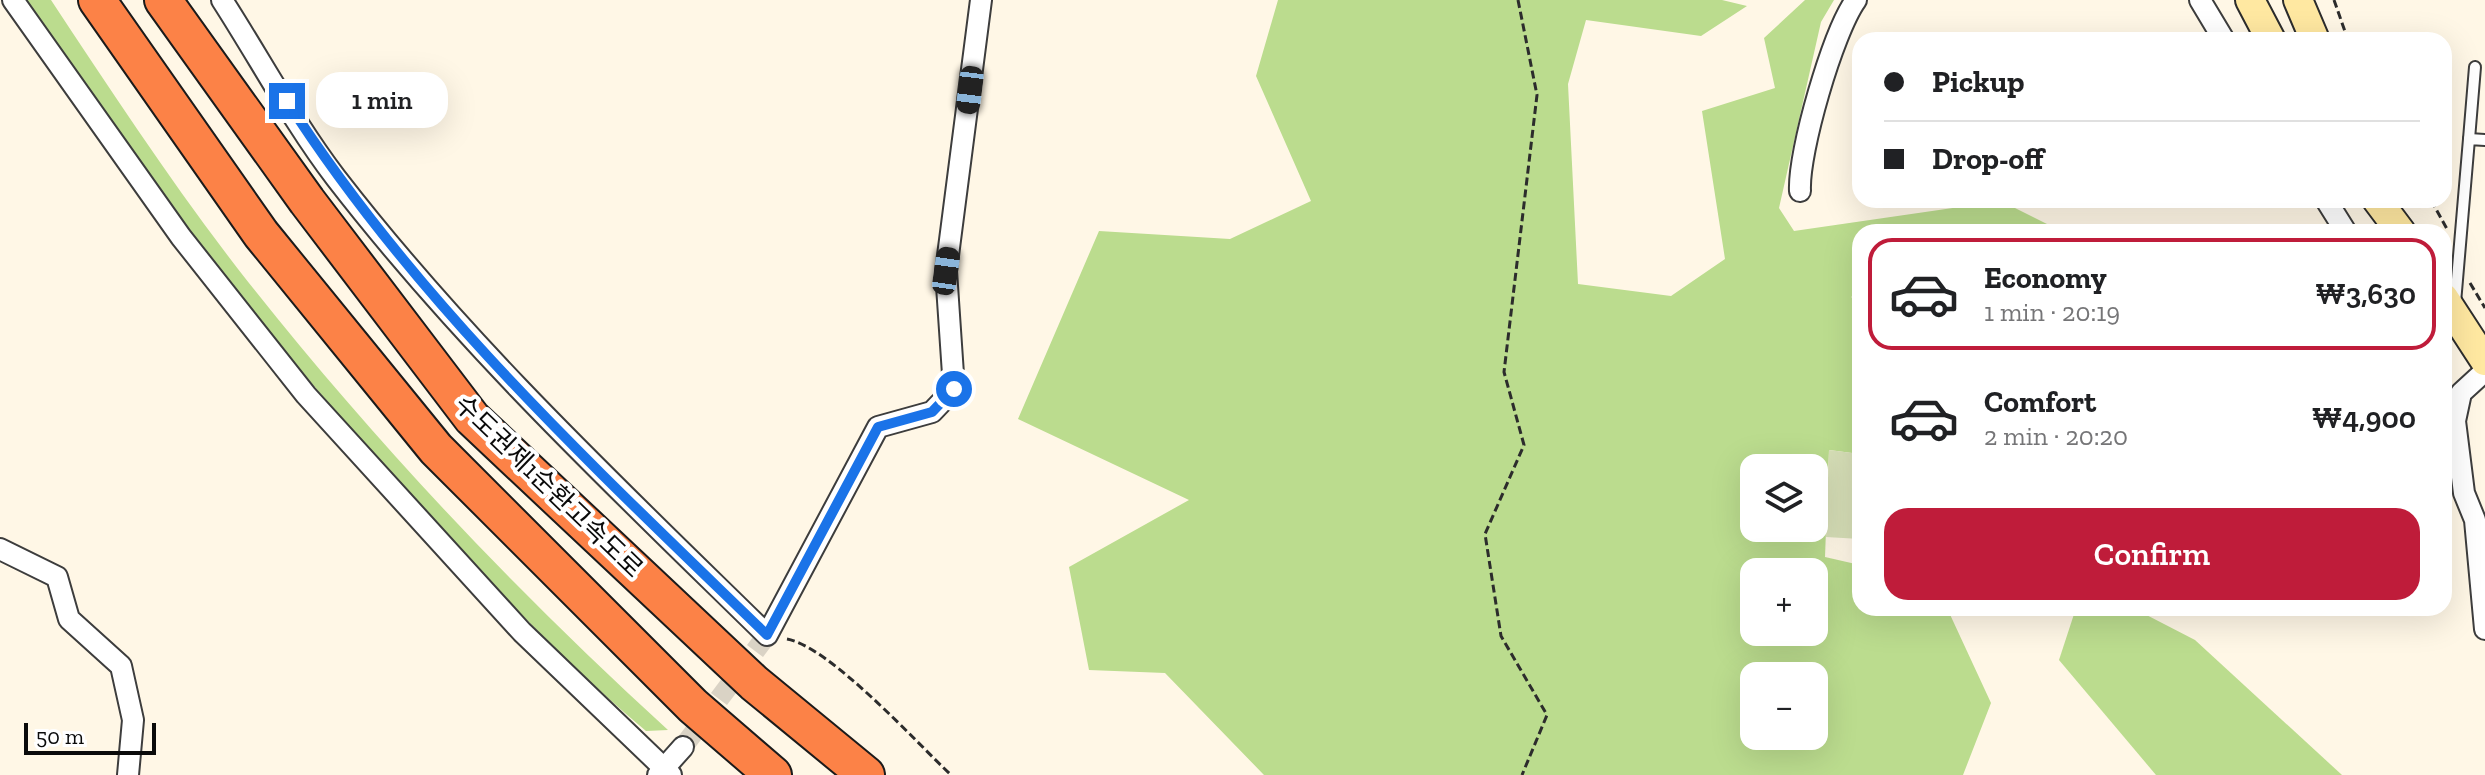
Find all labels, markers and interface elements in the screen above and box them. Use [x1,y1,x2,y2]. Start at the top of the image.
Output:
text: Pickup [1932,64,2024,100]
car [955,65,985,115]
callout: 1 min [315,73,447,129]
route end [269,83,305,119]
text: 1 min [351,84,413,116]
text: Drop-off [1932,141,2044,177]
car [931,246,961,296]
icon: car [1888,258,1960,330]
text: Economy [1984,260,2107,296]
text: ₩3,630 [2315,276,2416,312]
text: 1 min · 20:19 [1984,296,2120,328]
route start [936,371,972,407]
icon: car [1888,382,1960,454]
text: Comfort [1984,384,2096,420]
street label: 수도권제1순환고속도로 [448,388,650,584]
text: ₩4,900 [2312,400,2416,436]
text: 2 min · 20:20 [1984,420,2128,452]
map controls [1740,454,1828,750]
button: layers [1740,454,1828,542]
button: Confirm [1884,508,2420,600]
button: + [1740,558,1828,646]
button: − [1740,662,1828,750]
scale bar [24,719,156,755]
text: 50 m [36,723,84,750]

